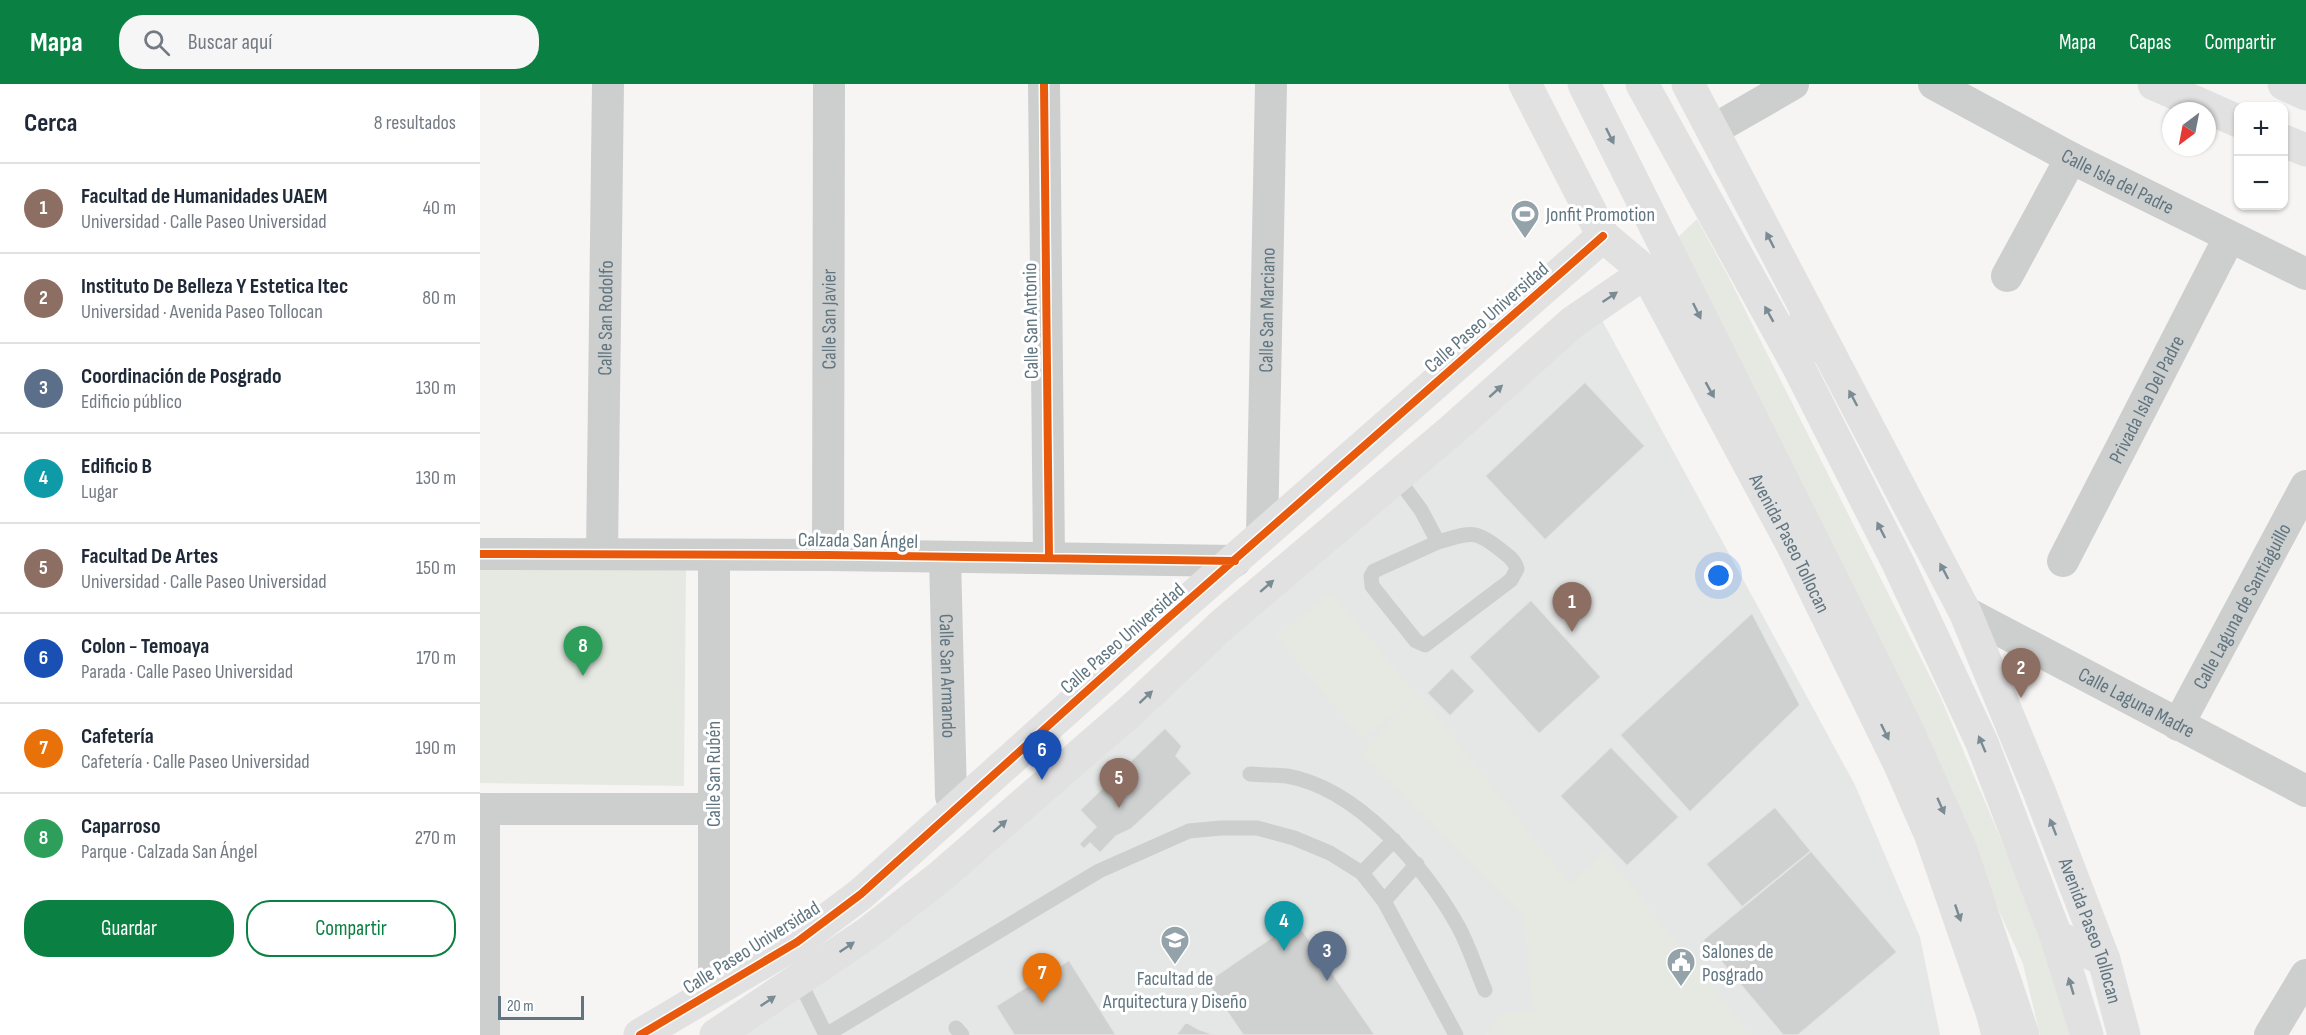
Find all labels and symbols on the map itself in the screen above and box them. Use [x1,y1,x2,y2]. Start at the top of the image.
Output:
north arrow [2162,102,2216,156]
one-way arrow [1606,128,1615,145]
street label: Calle Isla del Padre [2057,144,2178,220]
sports icon: Jonfit Promotion [1509,198,1541,240]
place label: Jonfit Promotion [1545,203,1655,227]
one-way arrow [1765,231,1775,248]
street label: Calle San Marciano [1254,247,1281,373]
street label: Calle Paseo Universidad [1420,257,1554,378]
street label: Calle San Rodolfo [593,260,619,376]
street label: Calle San Antonio [1018,263,1044,379]
street label: Calle San Javier [817,268,842,369]
one-way arrow [1602,292,1618,303]
one-way arrow [1693,302,1702,319]
one-way arrow [1764,306,1774,323]
street label: Privada Isla Del Padre [2104,332,2190,468]
one-way arrow [1705,382,1715,399]
one-way arrow [1488,384,1503,398]
one-way arrow [1848,389,1858,406]
street label: Avenida Paseo Tollocan [1743,469,1835,617]
street label: Calle Laguna de Santiaguillo [2188,519,2297,694]
one-way arrow [1876,521,1886,538]
street label: Calzada San Ángel [798,528,918,554]
your location [1704,561,1733,590]
one-way arrow [1939,562,1948,579]
street label: Calle Paseo Universidad [1056,578,1190,699]
one-way arrow [1260,579,1275,593]
pin: 1 [1552,582,1592,632]
street label: Calle San Armando [933,614,961,738]
pin: 8 [564,626,602,676]
pin: 2 [2002,648,2040,698]
street label: Calle Laguna Madre [2074,663,2199,743]
one-way arrow [1138,690,1153,704]
street label: Calle San Rubén [702,721,726,827]
one-way arrow [1880,724,1889,741]
pin: 6 [1022,730,1062,780]
one-way arrow [1977,735,1987,753]
pin: 5 [1100,758,1138,808]
one-way arrow [1937,797,1947,815]
one-way arrow [2047,818,2057,836]
one-way arrow [992,820,1007,833]
street label: Avenida Paseo Tollocan [2053,854,2126,1006]
street label: Calle Paseo Universidad [679,896,824,1000]
pin: 4 [1264,902,1304,951]
one-way arrow [1953,904,1963,922]
school or university icon: Facultad de Arquitectura y Diseño [1159,924,1191,966]
pin: 3 [1308,932,1346,981]
place label: Salones de Posgrado [1702,940,1774,987]
one-way arrow [839,942,855,953]
public building icon: Salones de Posgrado [1665,946,1697,988]
pin: 7 [1022,954,1062,1003]
place label: Facultad de Arquitectura y Diseño [1102,967,1247,1014]
one-way arrow [2066,977,2075,995]
scale bar [498,993,584,1020]
one-way arrow [759,995,775,1007]

